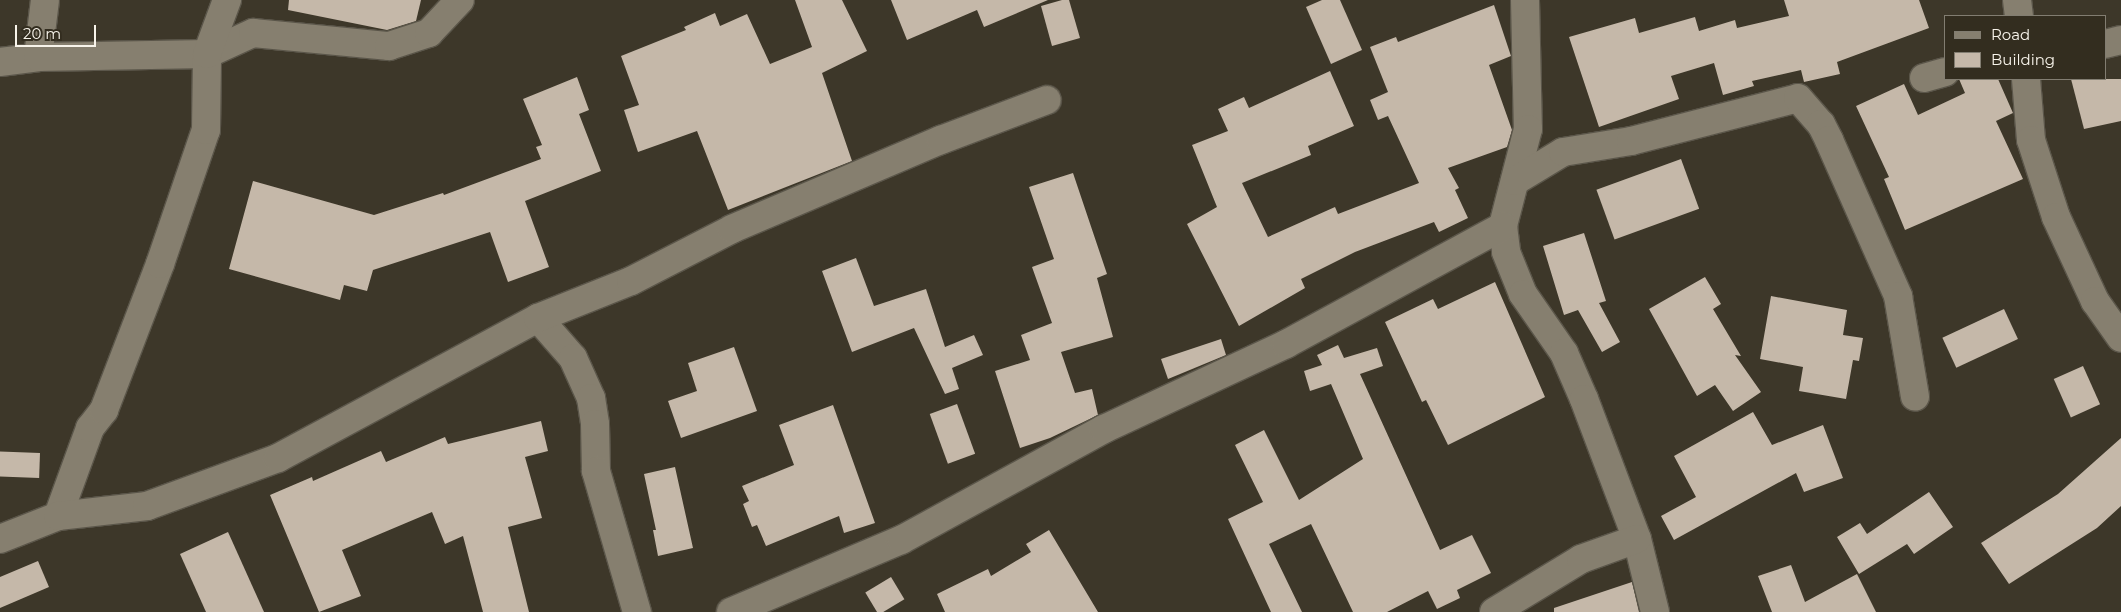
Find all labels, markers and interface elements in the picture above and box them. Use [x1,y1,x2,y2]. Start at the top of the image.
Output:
scale bar [18,15,99,47]
legend [1944,15,2106,80]
text: 20 m [23,24,61,43]
text: Road [1991,25,2030,44]
text: Building [1991,50,2055,69]

